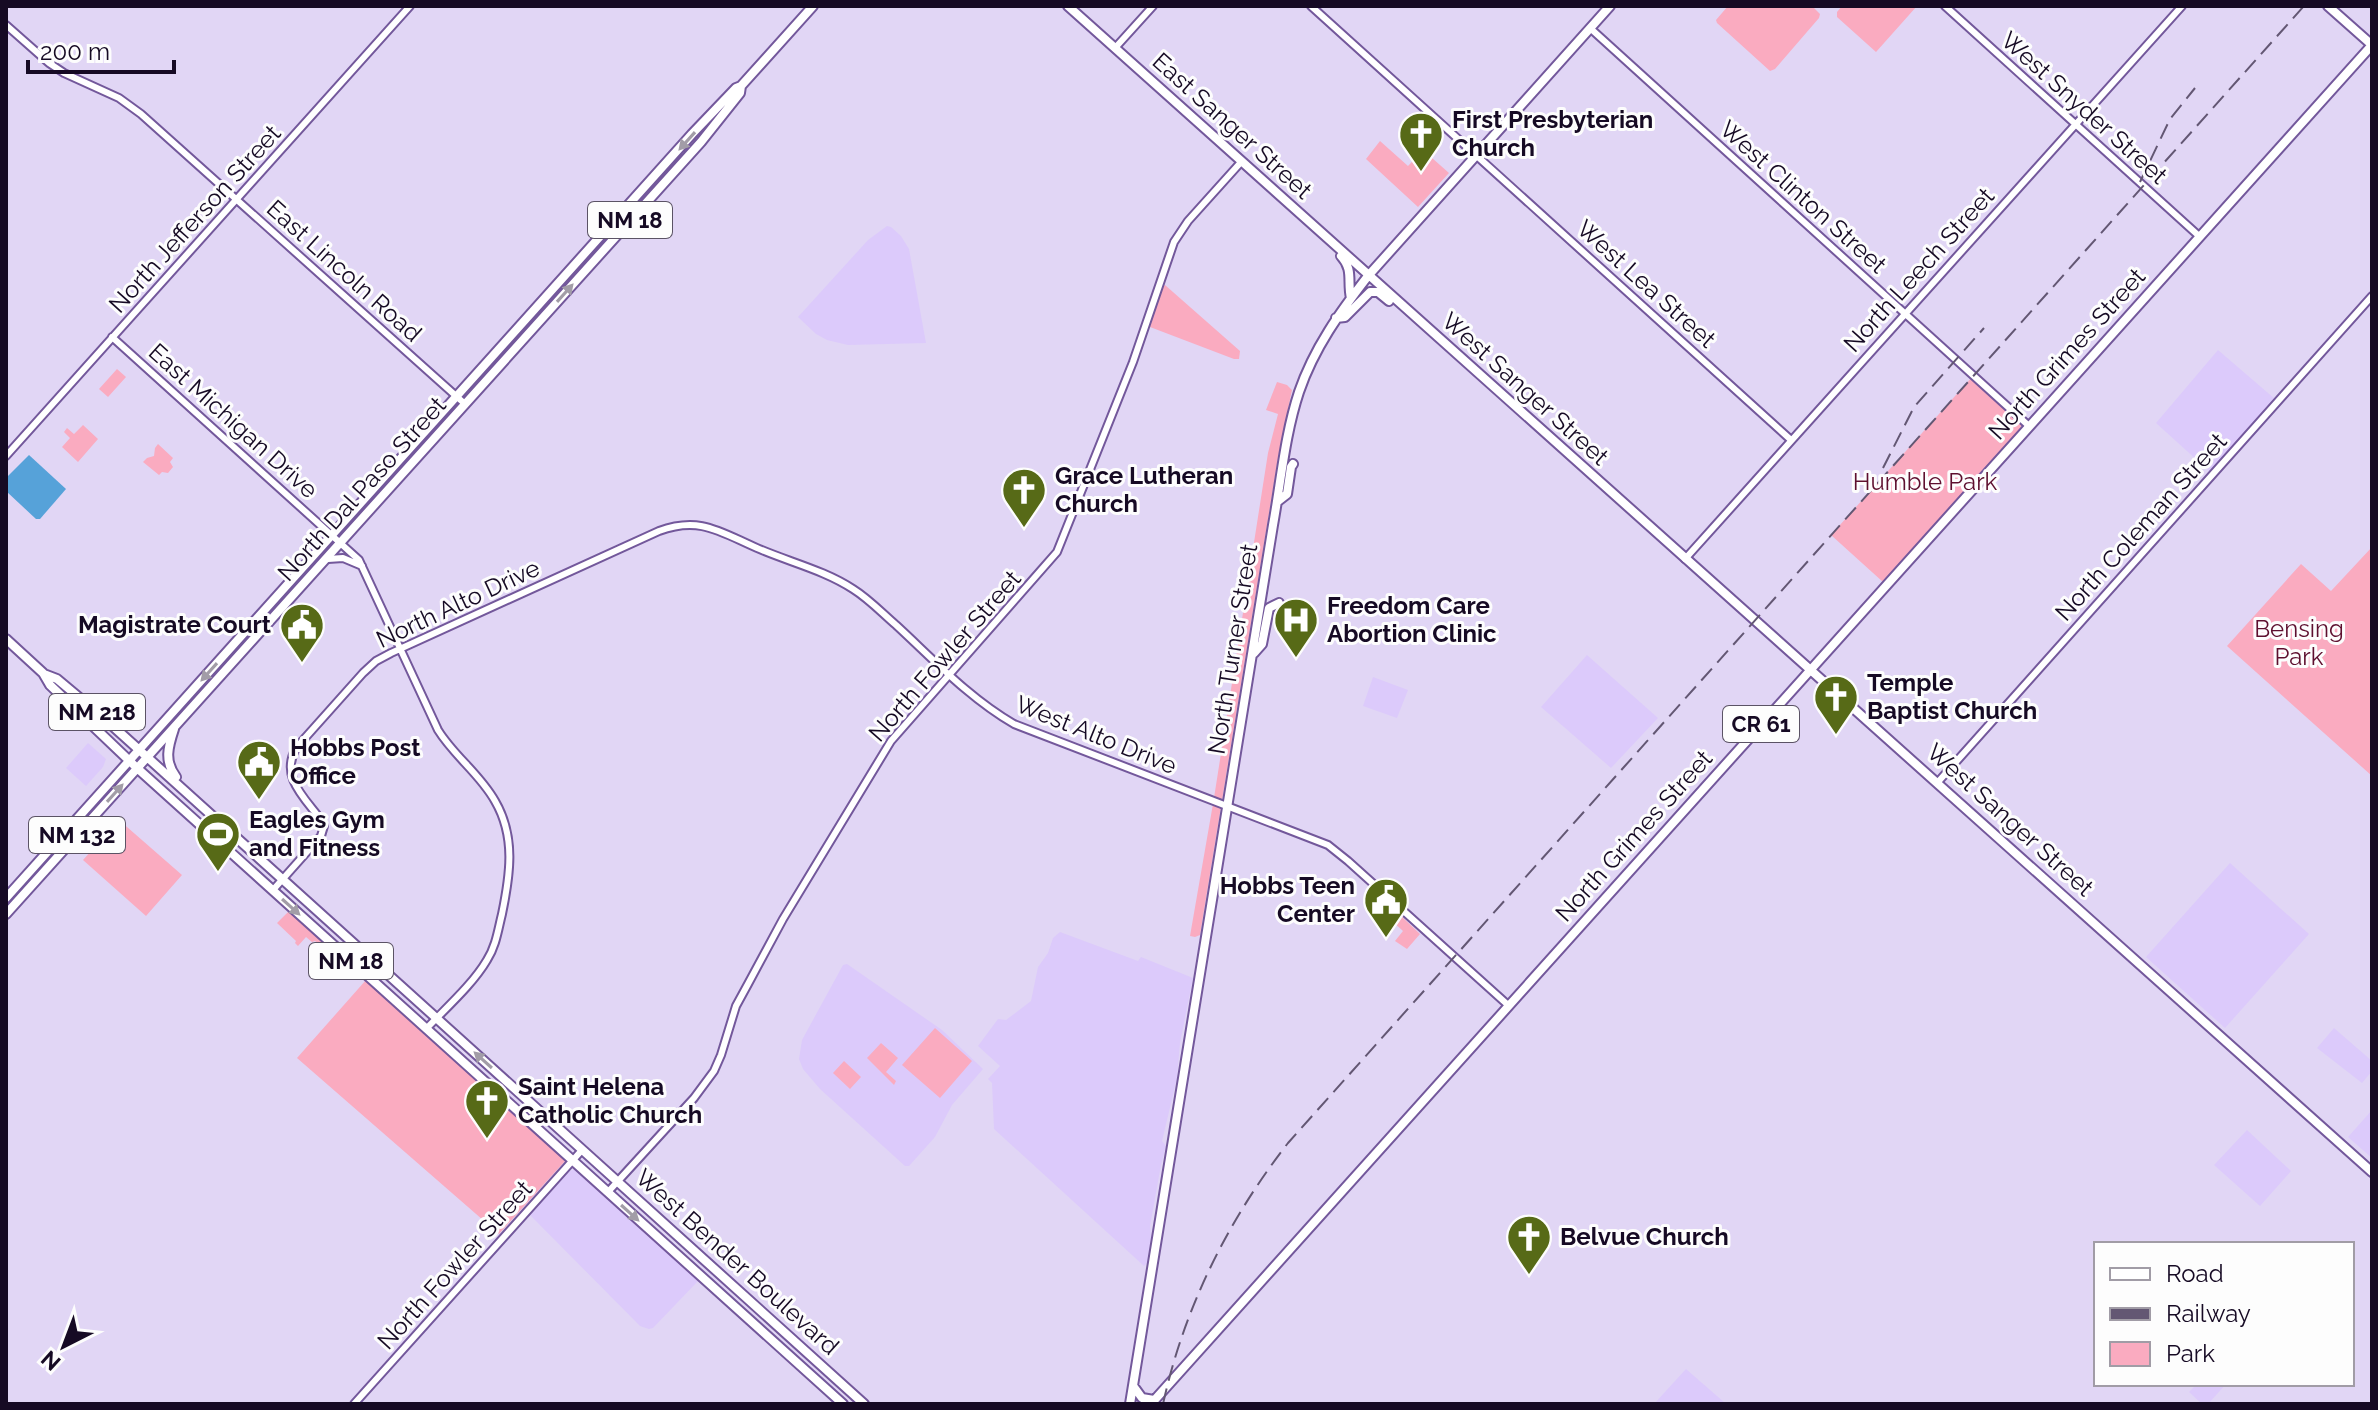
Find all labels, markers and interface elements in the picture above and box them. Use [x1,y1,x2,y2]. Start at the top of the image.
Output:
scale bar [28,24,174,74]
street label: West Snyder Street [1995,25,2173,190]
text: 200 m [40,37,110,66]
street label: East Sanger Street [1147,46,1318,205]
place label: First Presbyterian Church [1452,105,1653,162]
church icon: First Presbyterian Church [1397,110,1445,173]
street label: West Clinton Street [1714,114,1893,279]
street label: North Jefferson Street [103,119,287,318]
one-way arrow [678,131,696,150]
street label: North Leech Street [1837,182,2000,358]
street label: East Lincoln Road [261,194,428,348]
road number: NM 18 [588,202,672,238]
street label: West Lea Street [1571,214,1722,354]
street label: North Grimes Street [1982,262,2151,445]
one-way arrow [556,283,573,303]
street label: West Sanger Street [1436,306,1615,471]
street label: East Michigan Drive [143,337,324,504]
street label: North Dal Paso Street [271,391,452,587]
street label: North Coleman Street [2049,427,2232,626]
place label: Grace Lutheran Church [1055,461,1233,518]
church icon: Grace Lutheran Church [1000,466,1048,529]
park label: Humble Park [1853,467,1998,496]
street label: North Turner Street [1202,542,1263,756]
street label: North Alto Drive [372,553,544,654]
street label: North Fowler Street [862,564,1027,747]
place label: Freedom Care Abortion Clinic [1327,591,1497,648]
hospital icon: Freedom Care Abortion Clinic [1272,596,1320,659]
public building icon: Magistrate Court [278,601,326,664]
place label: Magistrate Court [78,610,271,639]
park label: Bensing Park [2254,614,2344,671]
one-way arrow [201,663,219,682]
place label: Temple Baptist Church [1867,668,2037,725]
church icon: Temple Baptist Church [1812,673,1860,736]
street label: West Alto Drive [1012,689,1181,780]
road number: NM 218 [49,694,145,730]
road number: CR 61 [1723,706,1799,742]
place label: Hobbs Post Office [290,733,421,790]
street label: West Sanger Street [1921,737,2100,902]
public building icon: Hobbs Post Office [235,738,283,801]
street label: North Grimes Street [1549,744,1718,927]
one-way arrow [105,784,123,803]
place label: Eagles Gym and Fitness [249,805,385,862]
sports icon: Eagles Gym and Fitness [194,810,242,873]
road number: NM 132 [29,817,125,853]
place label: Hobbs Teen Center [1220,871,1355,928]
public building icon: Hobbs Teen Center [1362,876,1410,939]
one-way arrow [281,898,301,915]
road number: NM 18 [309,943,393,979]
one-way arrow [473,1052,493,1069]
place label: Saint Helena Catholic Church [518,1072,702,1129]
church icon: Saint Helena Catholic Church [463,1077,511,1140]
street label: West Bender Boulevard [630,1163,845,1361]
street label: North Fowler Street [371,1174,538,1355]
one-way arrow [621,1203,640,1221]
church icon: Belvue Church [1505,1213,1553,1276]
place label: Belvue Church [1560,1222,1729,1251]
legend [2094,1242,2354,1386]
text: Road [2166,1259,2224,1288]
text: Railway [2166,1299,2251,1328]
north arrow [24,1306,104,1386]
text: Park [2166,1339,2215,1368]
text: N [36,1346,66,1376]

